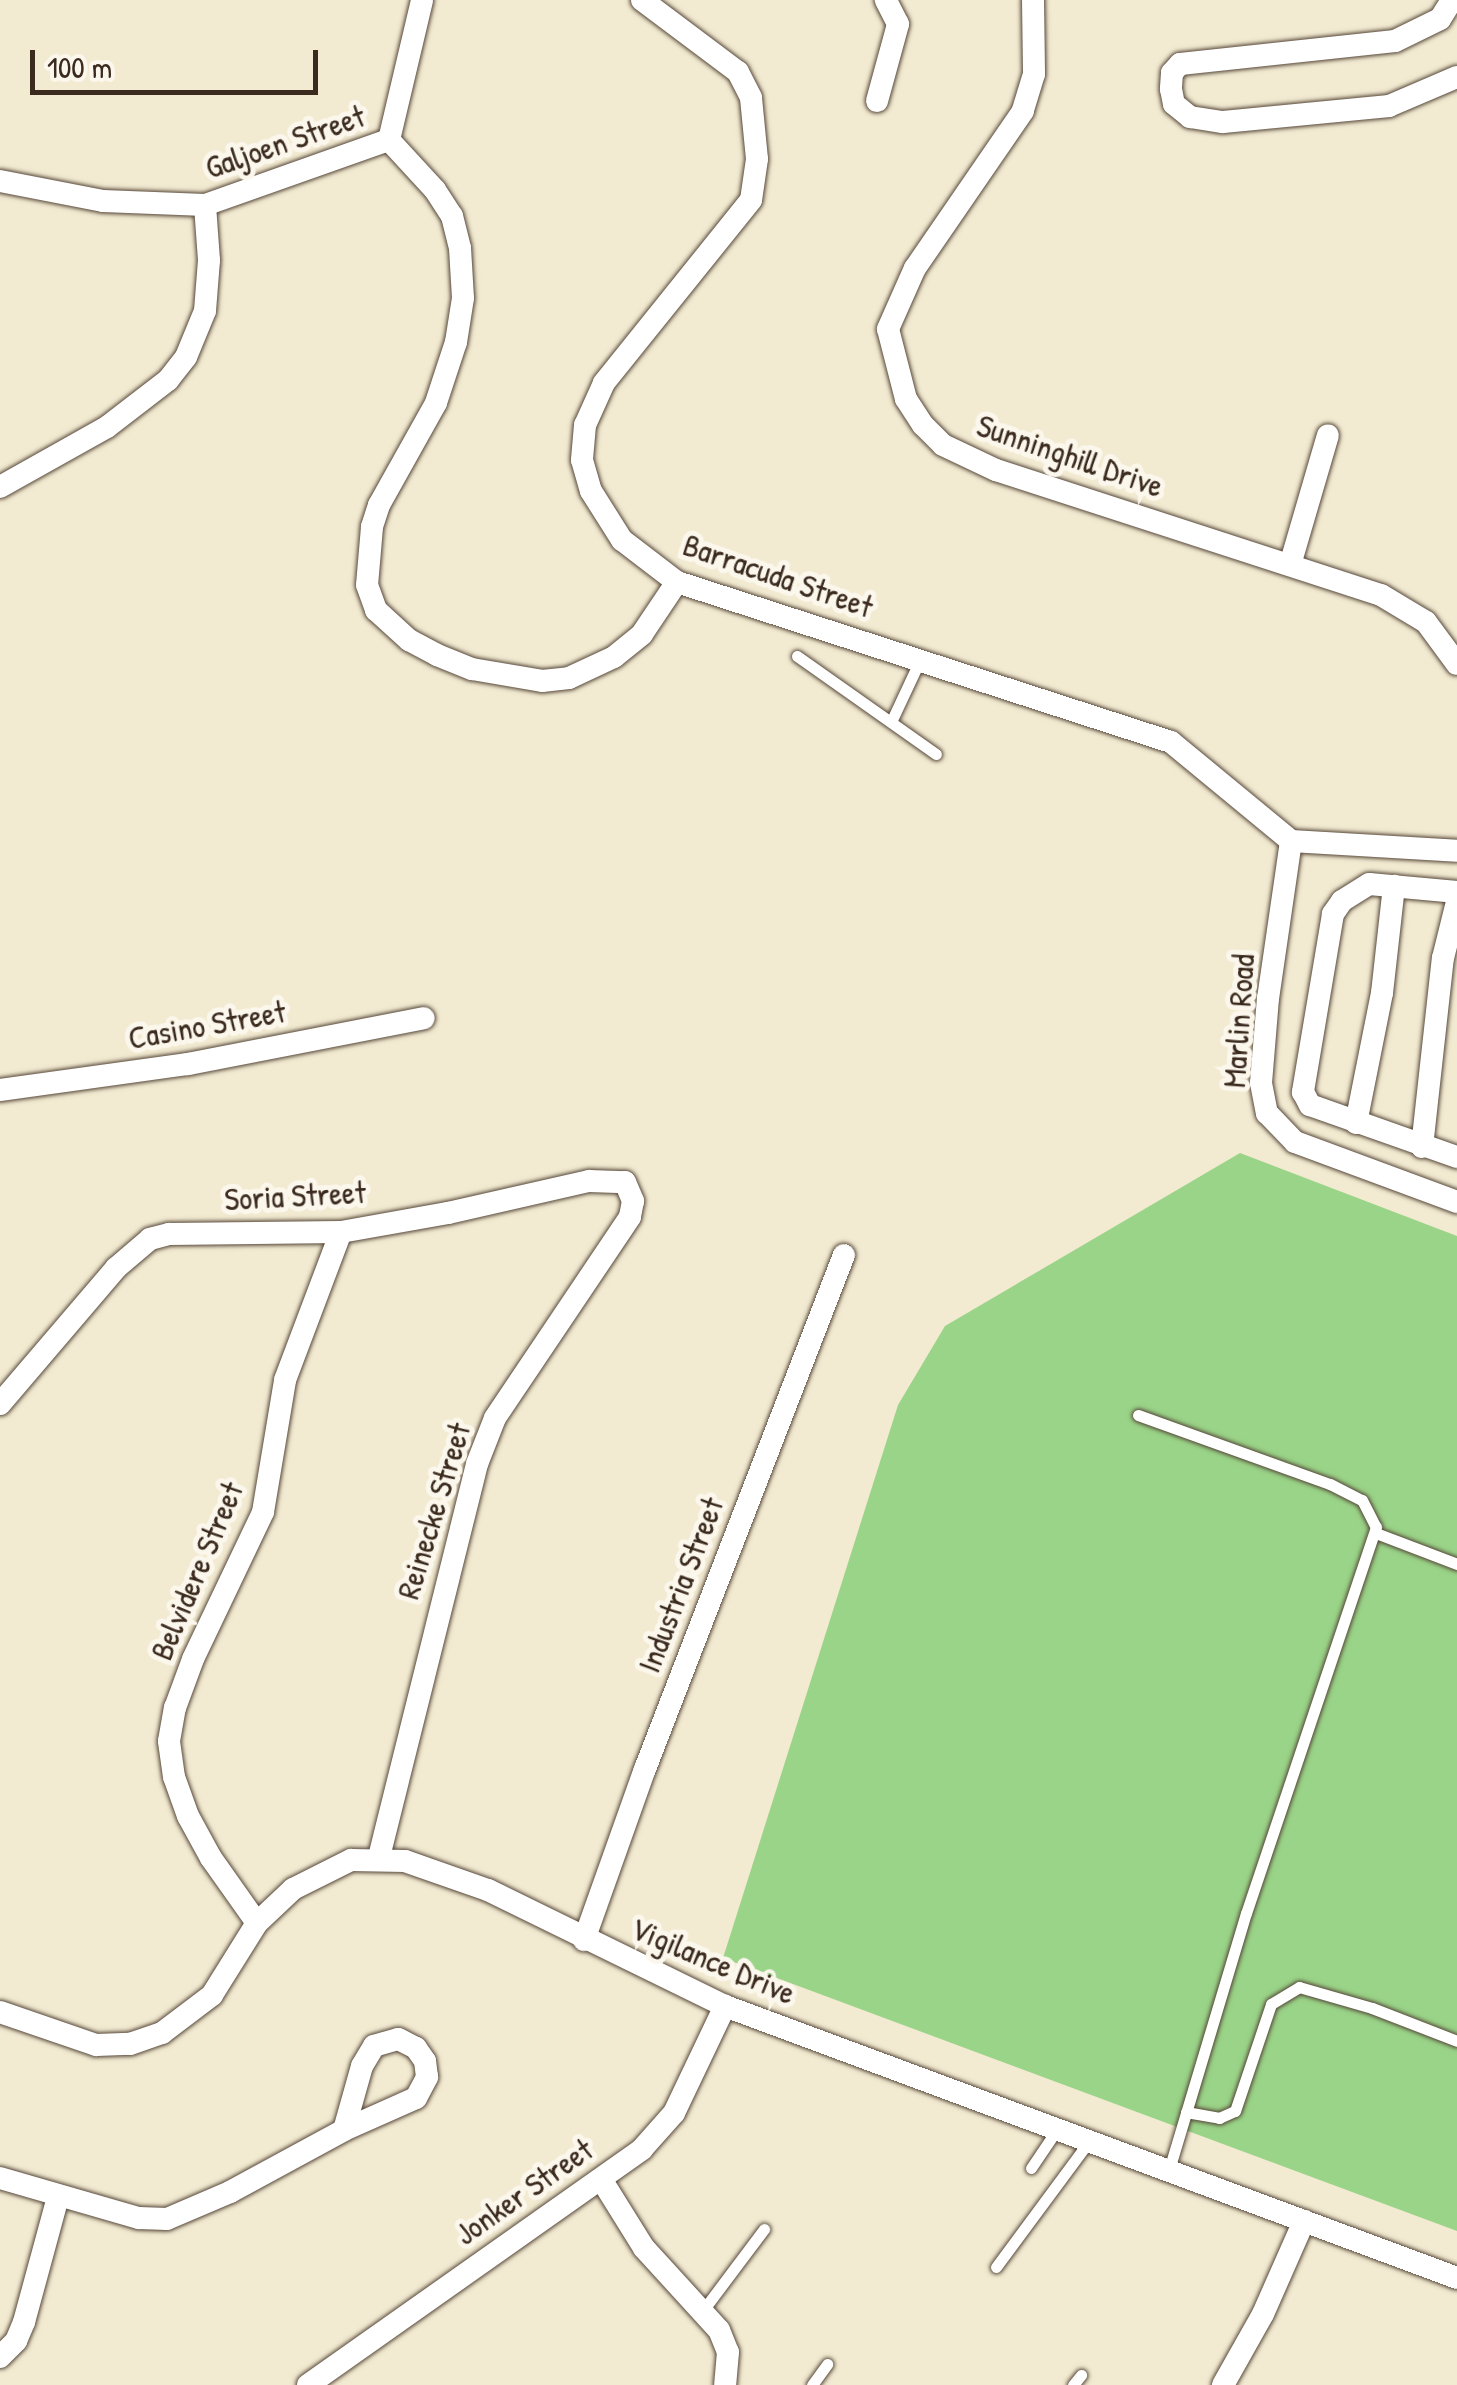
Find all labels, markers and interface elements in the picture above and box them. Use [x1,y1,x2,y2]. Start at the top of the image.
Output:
scale bar [35,30,322,92]
text: 100 m [47,47,112,87]
street label: Galjoen Street [200,97,370,187]
street label: Sunninghill Drive [972,406,1168,506]
street label: Barracuda Street [678,526,878,626]
street label: Marlin Road [1215,953,1263,1089]
street label: Casino Street [125,992,289,1058]
street label: Soria Street [223,1173,367,1219]
street label: Reinecke Street [389,1418,479,1604]
street label: Belvidere Street [142,1476,252,1666]
street label: Industria Street [630,1492,732,1678]
street label: Vigilance Drive [625,1909,801,2013]
street label: Jonker Street [448,2131,600,2253]

